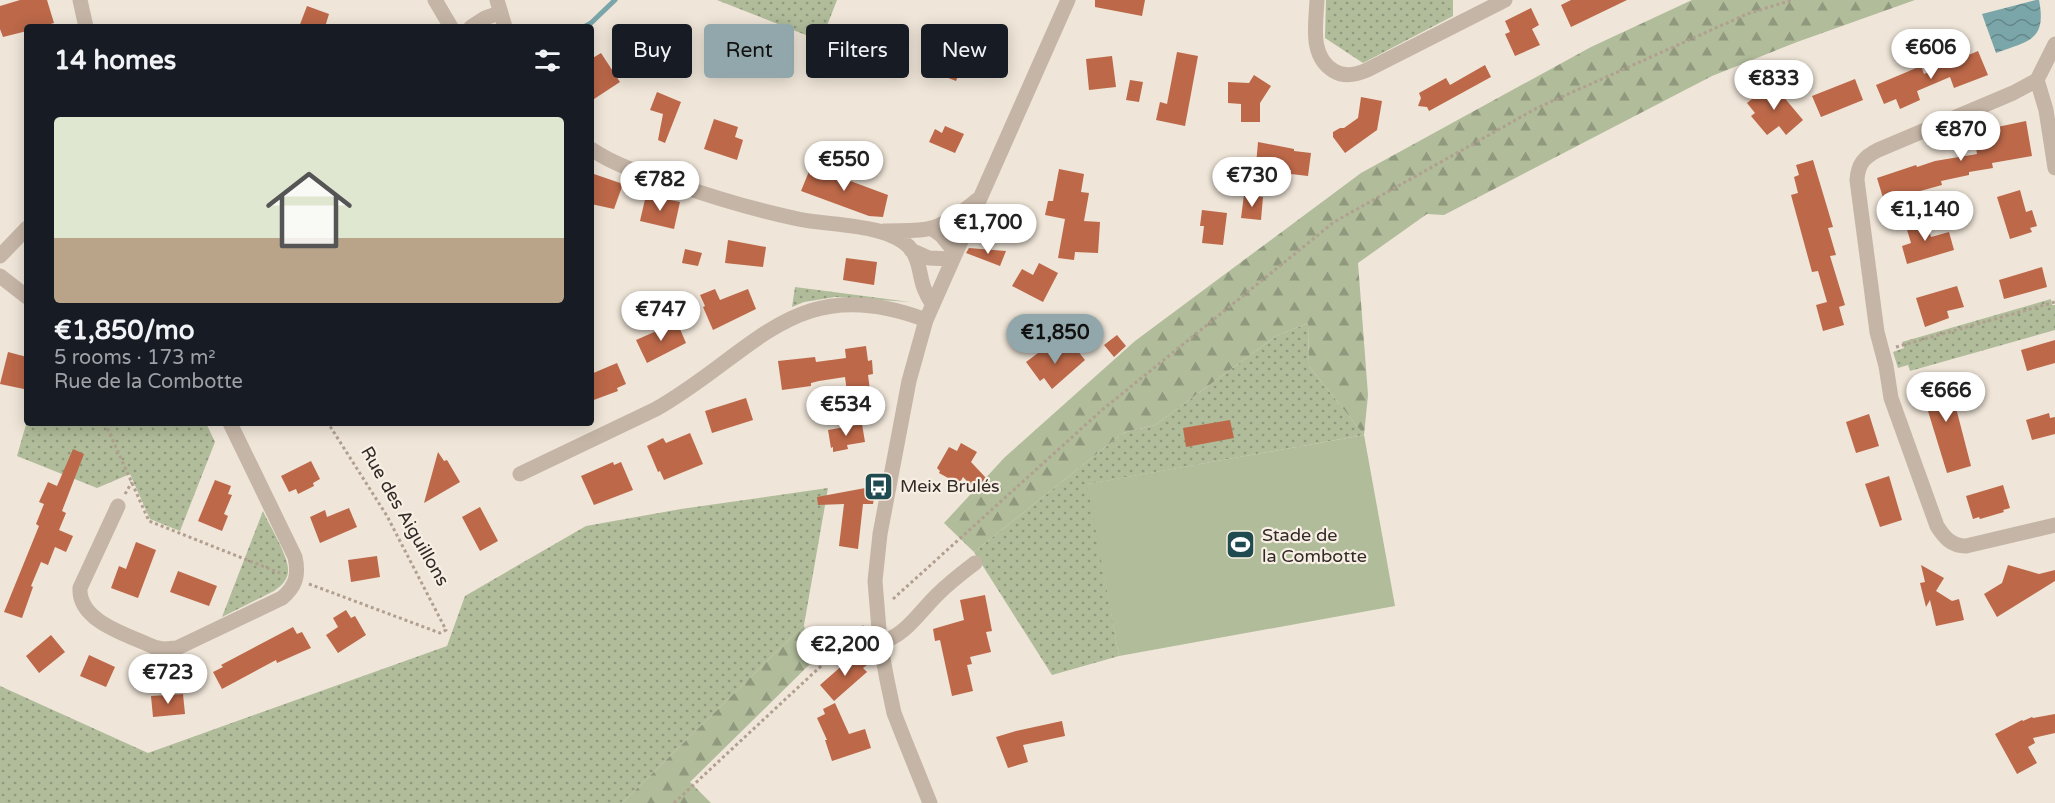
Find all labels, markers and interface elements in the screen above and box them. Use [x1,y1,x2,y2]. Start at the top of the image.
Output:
chip: Buy [612,24,692,78]
chip: Rent [704,24,794,78]
chip: Filters [806,24,909,78]
chip: New [921,24,1008,78]
pin: €606 [1895,29,1967,80]
text: €606 [1905,36,1957,60]
icon: filters [531,44,564,77]
text: 14 homes [54,45,176,76]
pin: €833 [1738,60,1810,111]
text: €833 [1748,67,1800,91]
pin: €870 [1925,111,1997,162]
text: €870 [1935,118,1987,142]
pin: €550 [808,141,880,192]
text: €550 [818,148,870,172]
icon: home [255,156,363,264]
pin: €730 [1216,157,1288,208]
pin: €782 [624,161,696,212]
text: €730 [1226,164,1278,188]
text: €782 [634,168,686,192]
pin: €1,140 [1876,191,1974,242]
text: €1,140 [1890,198,1960,222]
pin: €1,700 [939,204,1037,255]
text: €1,700 [954,211,1022,235]
pin: €747 [625,291,697,342]
text: €747 [635,298,687,322]
pin: €1,850 [1006,314,1104,365]
text: €1,850/mo [54,315,194,346]
text: €1,850 [1021,321,1089,345]
text: 5 rooms · 173 m² [54,346,216,370]
text: Rue de la Combotte [54,370,243,394]
pin: €666 [1910,372,1982,423]
text: €666 [1920,379,1972,403]
pin: €534 [810,386,882,437]
text: €534 [820,393,872,417]
street label: Rue des Aiguillons [356,442,454,590]
bus stop icon: Meix Brulés [863,470,895,502]
place label: Meix Brulés [900,475,1000,497]
place label: Stade de la Combotte [1262,524,1367,567]
sports icon: Stade de la Combotte [1225,529,1257,561]
pin: €2,200 [796,626,894,677]
text: €2,200 [810,633,880,657]
pin: €723 [132,654,204,705]
text: €723 [142,661,194,685]

